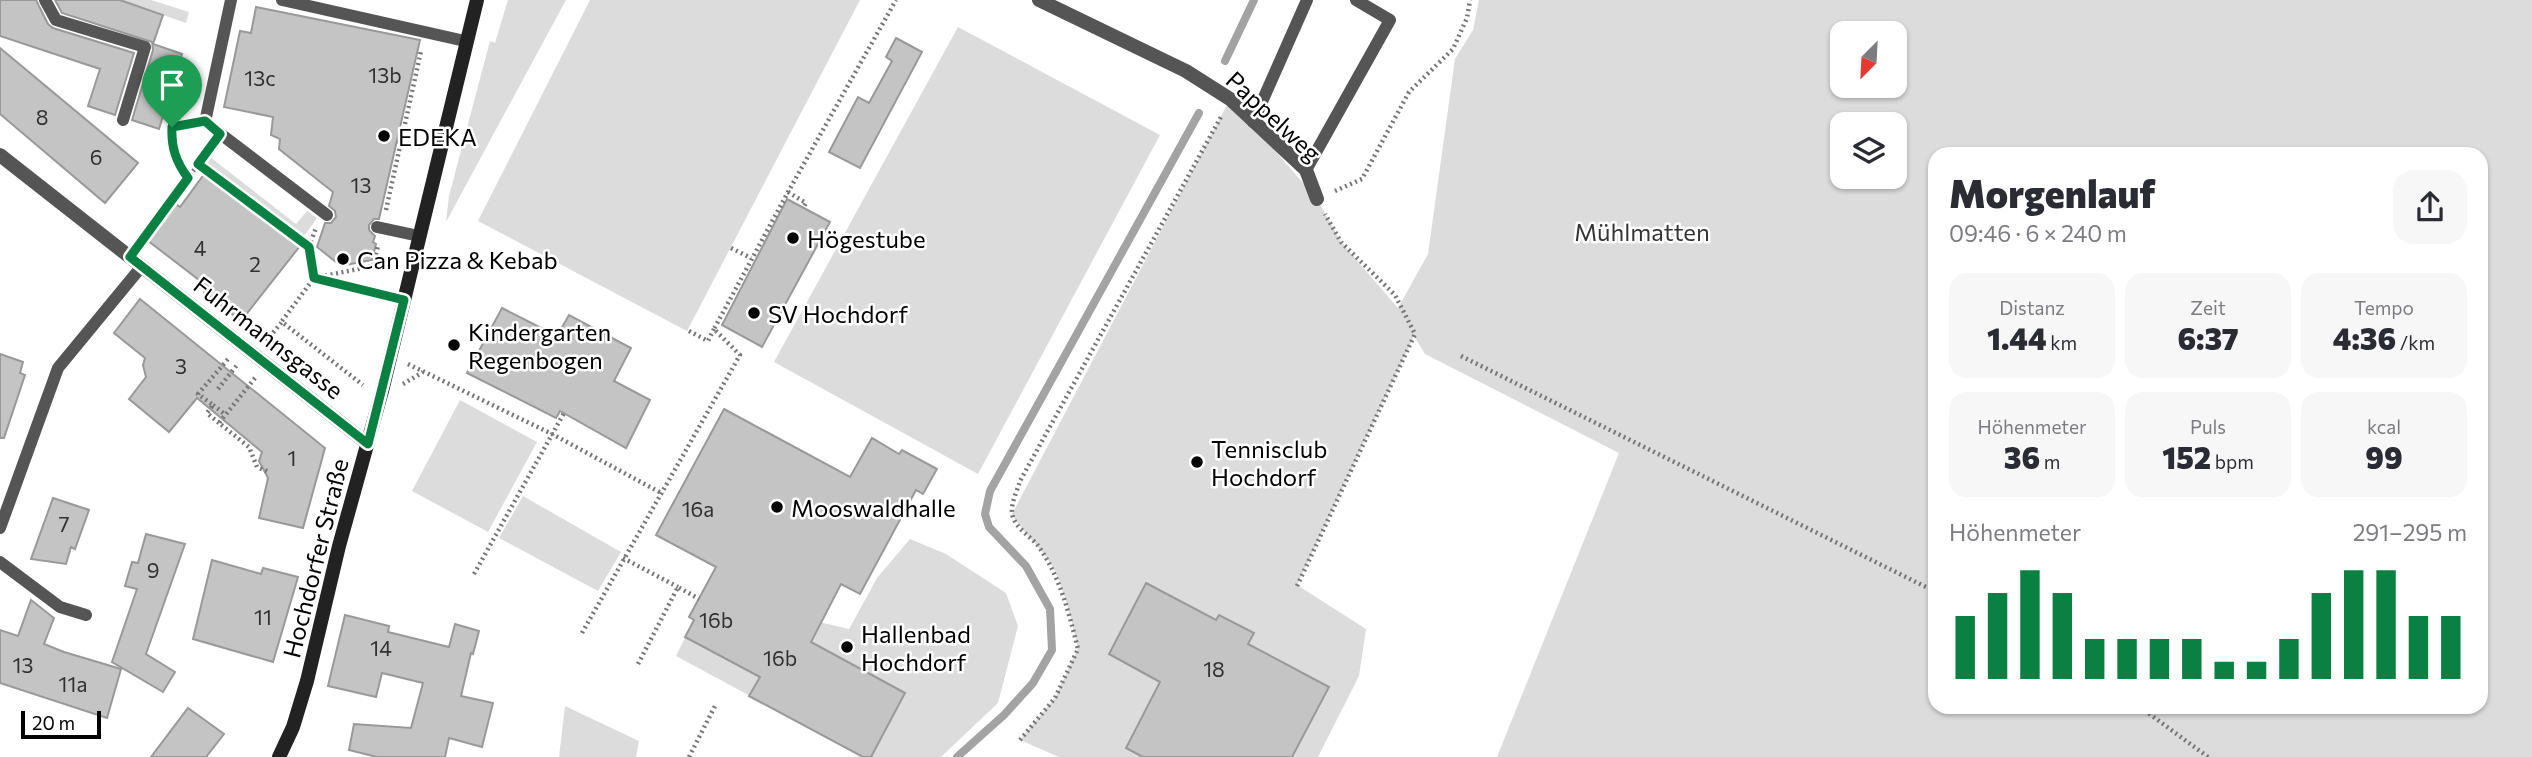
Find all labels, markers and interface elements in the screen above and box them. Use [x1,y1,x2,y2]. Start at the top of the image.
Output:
north arrow [1830,21,1908,98]
map controls [1830,21,1907,189]
pin [142,55,202,127]
house number: 13b [368,62,402,87]
house number: 13c [244,65,276,90]
street label: Pappelweg [1221,65,1327,167]
icon: arrive [153,66,191,104]
house number: 8 [36,104,48,129]
button: layers [1830,112,1907,189]
place label: EDEKA [398,122,477,151]
marker: EDEKA [376,128,392,144]
house number: 6 [90,144,102,169]
text: Morgenlauf [1949,169,2155,216]
button: share [2393,170,2467,244]
house number: 13 [351,172,371,197]
park label: Mühlmatten [1574,217,1710,246]
text: 09:46 · 6 × 240 m [1949,219,2127,247]
place label: Högestube [807,224,926,253]
marker: Högestube [785,230,801,246]
house number: 4 [194,235,207,260]
place label: Can Pizza & Kebab [357,245,558,274]
house number: 2 [249,251,261,276]
marker: Can Pizza & Kebab [335,251,351,267]
street label: Fuhrmannsgasse [188,270,350,404]
text: Distanz [1999,296,2065,319]
text: Zeit [2190,296,2226,319]
text: Tempo [2354,296,2414,319]
place label: SV Hochdorf [768,299,908,328]
marker: SV Hochdorf [746,305,762,321]
place label: Kindergarten Regenbogen [468,317,611,374]
text: 1.44 [1987,319,2047,356]
text: 6:37 [2177,319,2239,356]
text: 4:36 [2333,319,2396,356]
text: km [2047,331,2077,354]
text: /km [2396,331,2435,354]
marker: Kindergarten Regenbogen [446,337,462,353]
house number: 3 [175,353,187,378]
text: Höhenmeter [1977,415,2087,438]
text: Puls [2190,415,2226,438]
text: kcal [2367,415,2401,438]
place label: Tennisclub Hochdorf [1211,434,1327,491]
text: 36 [2004,438,2040,475]
text: 152 [2162,438,2211,475]
text: 99 [2365,438,2403,475]
house number: 1 [288,445,296,470]
text: m [2040,450,2060,473]
text: bpm [2211,450,2254,473]
marker: Tennisclub Hochdorf [1189,454,1205,470]
street label: Hochdorfer Straße [276,455,354,661]
place label: Mooswaldhalle [791,493,956,522]
house number: 16a [682,496,714,521]
marker: Mooswaldhalle [769,499,785,515]
house number: 7 [58,511,70,536]
text: Höhenmeter [1949,518,2081,546]
text: 291–295 m [2353,518,2467,546]
house number: 9 [147,557,159,582]
house number: 11 [254,604,272,629]
house number: 16b [699,607,733,632]
place label: Hallenbad Hochdorf [861,619,971,676]
house number: 14 [370,635,392,660]
marker: Hallenbad Hochdorf [839,639,855,655]
house number: 16b [763,645,797,670]
house number: 13 [13,652,33,677]
house number: 18 [1203,656,1225,681]
house number: 11a [59,671,87,696]
scale bar [21,708,102,740]
text: 20 m [32,711,75,734]

